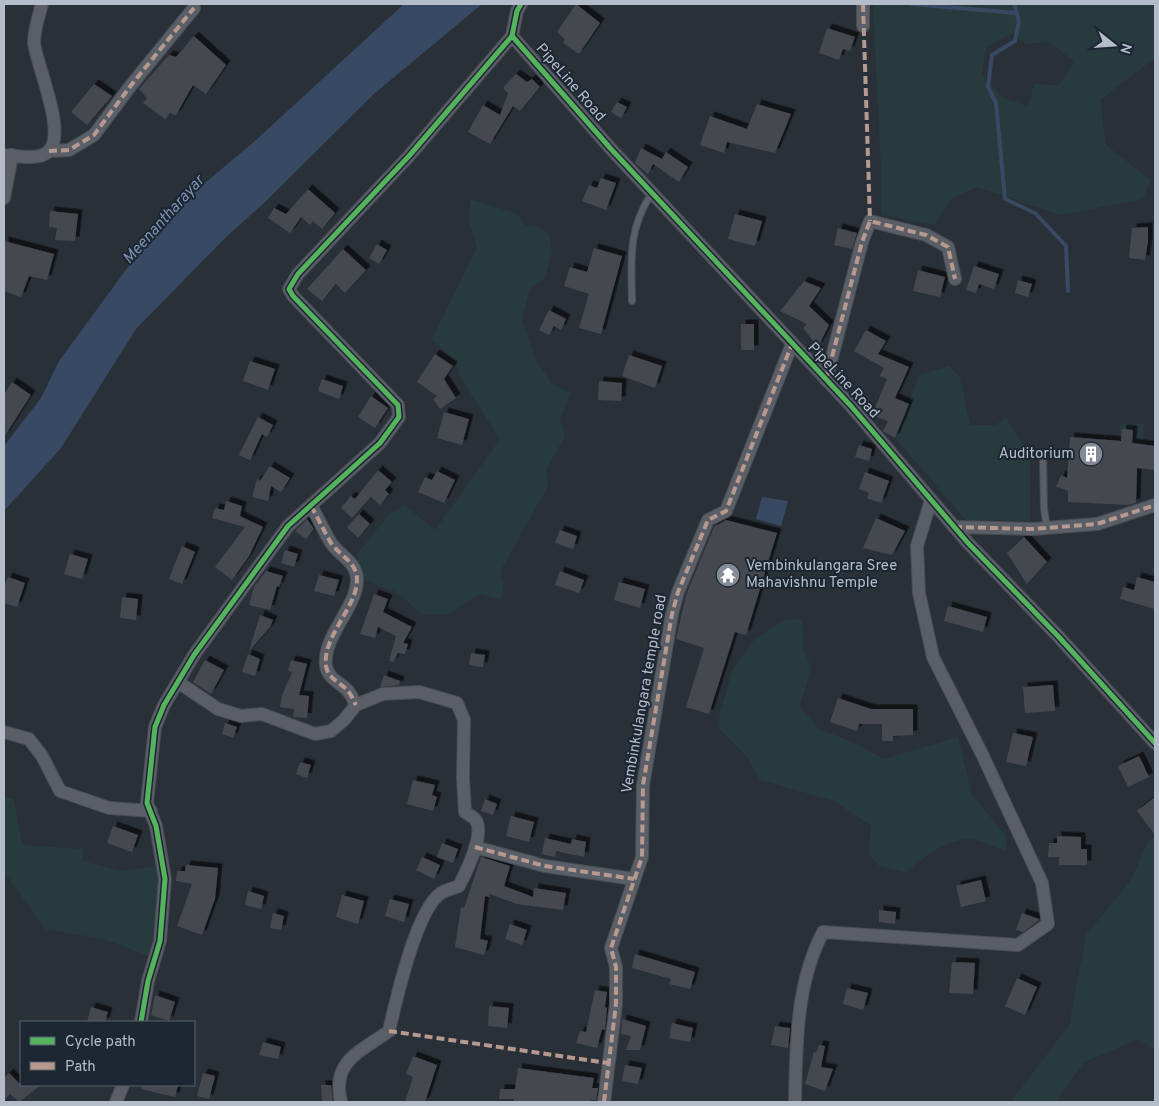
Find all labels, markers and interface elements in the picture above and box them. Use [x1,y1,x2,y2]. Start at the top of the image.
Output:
north arrow [1089,20,1139,70]
street label: PipeLine Road [531,40,609,126]
text: N [1115,41,1135,56]
water label: Meenantharayar [119,170,210,269]
street label: PipeLine Road [803,339,883,423]
building icon: Auditorium [1078,441,1104,467]
place label: Auditorium [999,445,1074,464]
place label: Vembinkulangara Sree Mahavishnu Temple [746,557,897,593]
temple icon: Vembinkulangara Sree Mahavishnu Temple [715,562,741,588]
street label: Vembinkulangara temple road [618,593,672,795]
legend [20,1021,195,1086]
text: Cycle path [65,1033,136,1052]
text: Path [65,1058,96,1077]

